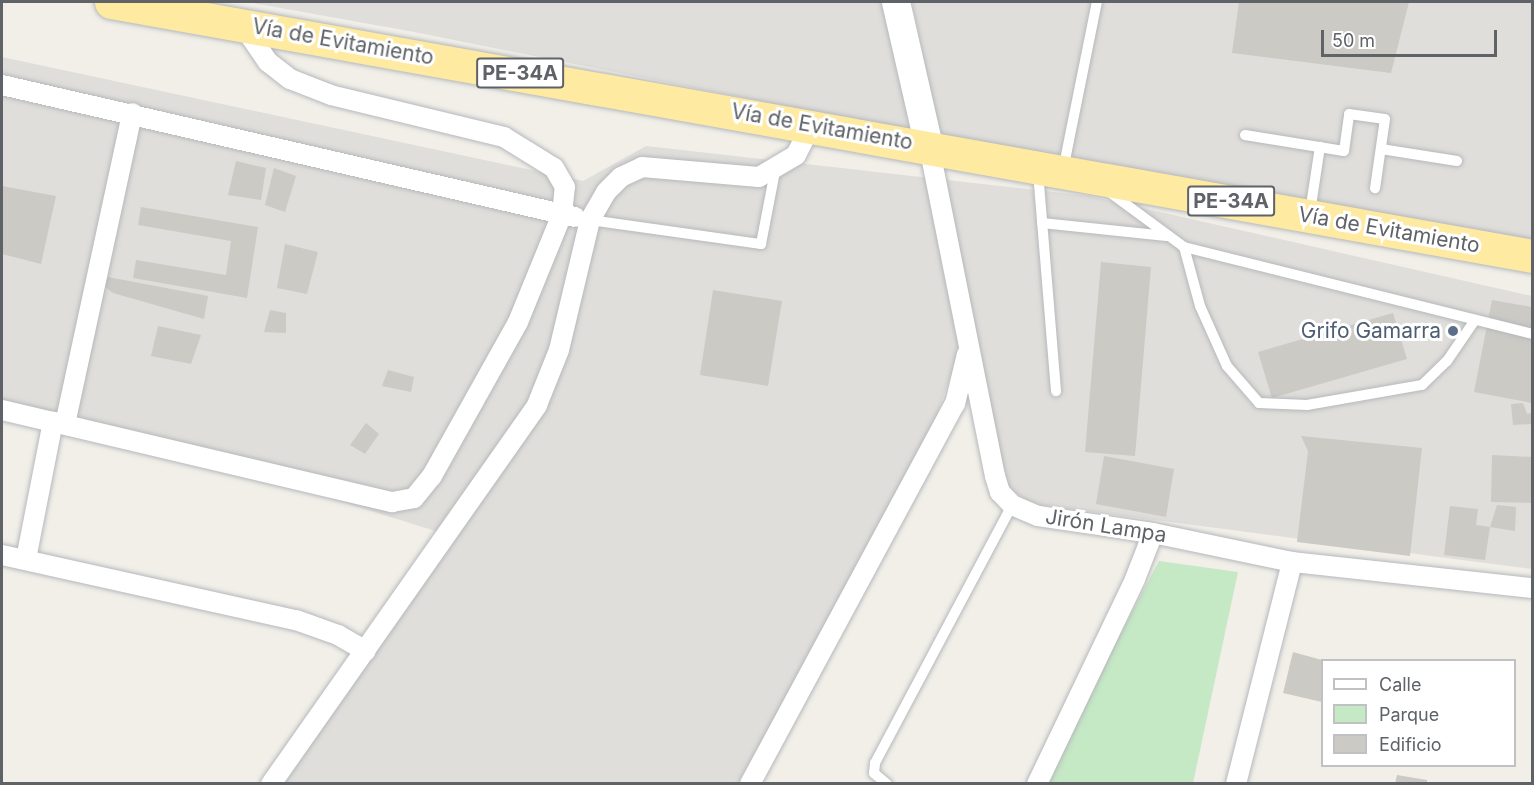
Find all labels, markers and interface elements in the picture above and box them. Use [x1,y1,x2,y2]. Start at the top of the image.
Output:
street label: Vía de Evitamiento [250,14,436,70]
scale bar [1324,18,1500,56]
text: 50 m [1332,30,1375,51]
road number: PE-34A [475,56,565,90]
street label: Vía de Evitamiento [729,99,915,155]
road number: PE-34A [1186,184,1276,218]
street label: Vía de Evitamiento [1296,202,1482,258]
place label: Grifo Gamarra [1301,318,1441,344]
marker: Grifo Gamarra [1446,324,1460,338]
street label: Jirón Lampa [1044,504,1168,548]
legend [1321,659,1516,767]
text: Calle [1379,674,1421,695]
text: Parque [1379,704,1439,725]
text: Edificio [1379,734,1442,755]

